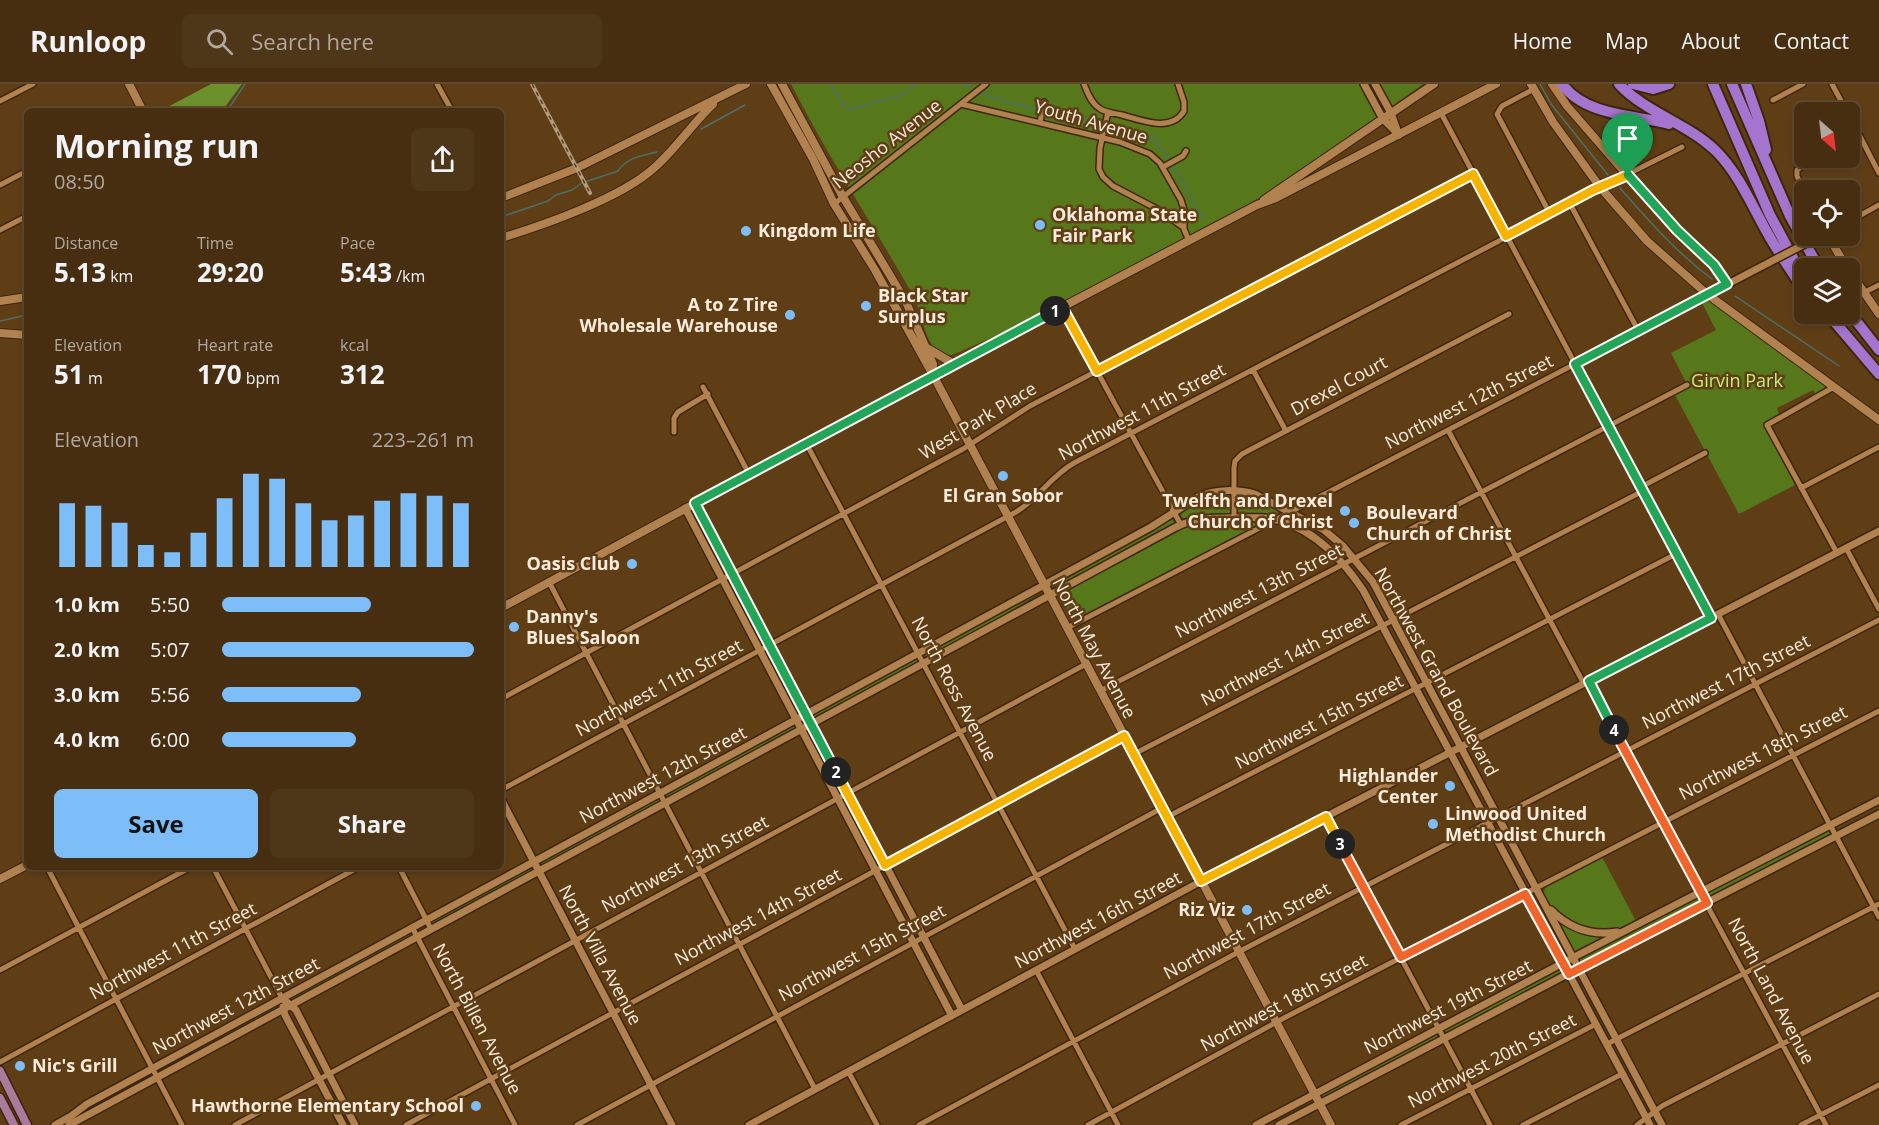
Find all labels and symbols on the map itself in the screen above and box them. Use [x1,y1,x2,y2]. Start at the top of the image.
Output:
street label: Neosho Avenue [827,93,946,193]
street label: Youth Avenue [1032,93,1151,149]
north arrow [1794,102,1860,168]
pin [1602,113,1653,175]
place label: Oklahoma State Fair Park [1052,202,1197,247]
place label: Kingdom Life [758,218,876,242]
marker: Oklahoma State Fair Park [1033,218,1047,232]
marker: Kingdom Life [739,224,753,238]
place label: Black Star Surplus [878,283,968,328]
place label: A to Z Tire Wholesale Warehouse [579,292,778,337]
pin: 1 [1040,296,1070,326]
marker: Black Star Surplus [859,299,873,313]
marker: A to Z Tire Wholesale Warehouse [783,308,797,322]
street label: Northwest 12th Street [1380,348,1557,454]
street label: Drexel Court [1286,350,1391,421]
street label: Northwest 11th Street [1054,357,1229,465]
park label: Girvin Park [1691,368,1783,392]
street label: West Park Place [914,376,1041,465]
marker: El Gran Sobor [996,469,1010,483]
place label: El Gran Sobor [943,483,1063,507]
place label: Twelfth and Drexel Church of Christ [1162,488,1333,533]
place label: Boulevard Church of Christ [1366,500,1512,545]
marker: Twelfth and Drexel Church of Christ [1338,504,1352,518]
marker: Boulevard Church of Christ [1347,516,1361,530]
street label: Northwest 13th Street [1170,537,1347,643]
place label: Oasis Club [527,551,620,575]
marker: Oasis Club [625,557,639,571]
street label: Northwest Grand Boulevard [1369,563,1504,780]
street label: North May Avenue [1048,573,1142,722]
place label: Danny's Blues Saloon [526,604,640,649]
street label: Northwest 14th Street [1196,605,1373,711]
street label: North Ross Avenue [907,612,1003,765]
marker: Danny's Blues Saloon [507,620,521,634]
street label: Northwest 17th Street [1637,628,1814,734]
street label: Northwest 11th Street [571,633,746,741]
street label: Northwest 15th Street [1230,668,1407,774]
street label: Northwest 18th Street [1674,699,1851,805]
pin: 4 [1599,715,1629,745]
street label: Northwest 12th Street [575,720,750,828]
pin: 2 [821,757,851,787]
place label: Highlander Center [1338,763,1438,808]
marker: Highlander Center [1443,779,1457,793]
place label: Linwood United Methodist Church [1445,801,1606,846]
street label: Northwest 13th Street [597,809,772,917]
marker: Linwood United Methodist Church [1426,817,1440,831]
pin: 3 [1325,829,1355,859]
street label: Northwest 14th Street [670,862,845,970]
street label: Northwest 16th Street [1010,865,1185,973]
street label: Northwest 17th Street [1159,876,1334,984]
street label: North Villa Avenue [554,880,648,1029]
street label: Northwest 11th Street [85,896,260,1004]
place label: Riz Viz [1178,897,1235,921]
street label: Northwest 15th Street [774,898,949,1006]
marker: Riz Viz [1240,903,1254,917]
street label: North Land Avenue [1723,913,1821,1068]
street label: North Billen Avenue [428,939,528,1098]
street label: Northwest 18th Street [1196,948,1371,1056]
street label: Northwest 12th Street [148,951,323,1059]
street label: Northwest 19th Street [1359,953,1536,1059]
street label: Northwest 20th Street [1403,1007,1580,1113]
place label: Nic's Grill [32,1053,117,1077]
marker: Nic's Grill [13,1059,27,1073]
place label: Hawthorne Elementary School [191,1093,464,1117]
marker: Hawthorne Elementary School [469,1099,483,1113]

